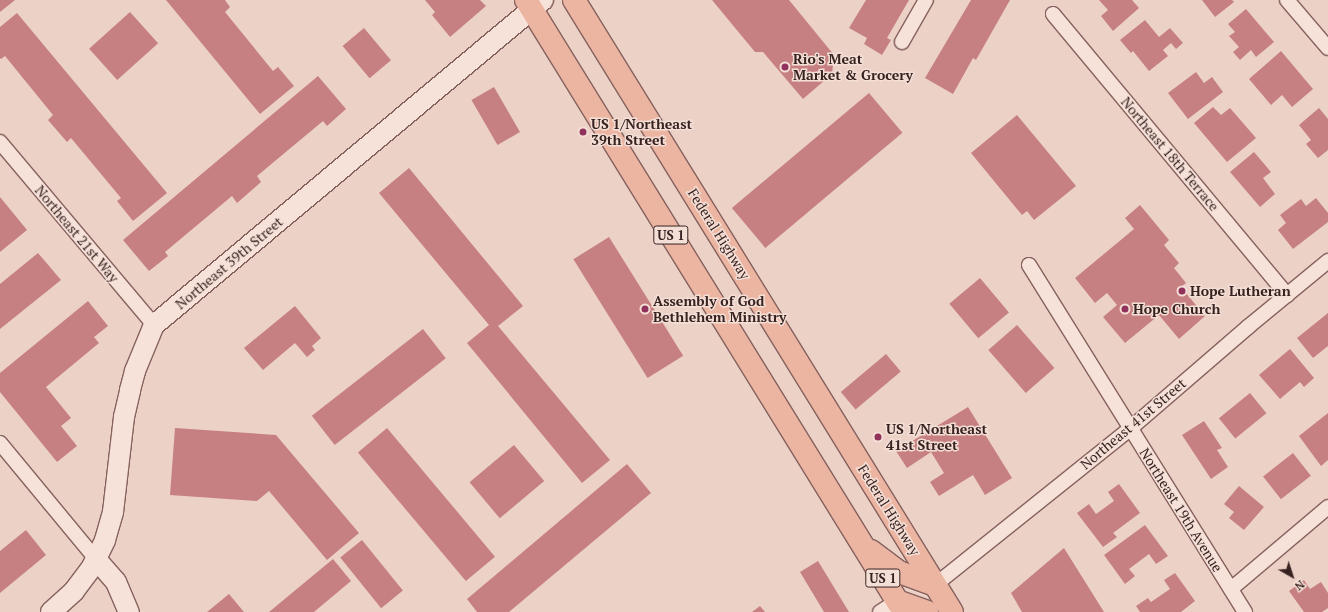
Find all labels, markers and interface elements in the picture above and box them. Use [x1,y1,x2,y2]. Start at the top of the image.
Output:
place label: Rio's Meat Market & Grocery [793,51,913,84]
marker: Rio's Meat Market & Grocery [780,62,790,72]
street label: Northeast 18th Terrace [1118,94,1222,214]
place label: US 1/Northeast 39th Street [591,116,692,148]
marker: US 1/Northeast 39th Street [578,127,588,137]
street label: Northeast 21st Way [32,182,122,286]
street label: Federal Highway [684,186,754,282]
street label: Northeast 39th Street [172,213,286,313]
road number: US 1 [653,224,689,246]
place label: Hope Lutheran [1190,283,1291,299]
marker: Hope Lutheran [1177,286,1187,296]
place label: Assembly of God Bethlehem Ministry [653,293,786,326]
place label: Hope Church [1133,301,1220,317]
marker: Assembly of God Bethlehem Ministry [640,304,650,314]
marker: Hope Church [1120,304,1130,314]
street label: Northeast 41st Street [1077,375,1189,473]
place label: US 1/Northeast 41st Street [886,421,987,454]
marker: US 1/Northeast 41st Street [873,432,883,442]
street label: Northeast 19th Avenue [1136,445,1226,575]
street label: Federal Highway [854,462,924,558]
north arrow [1272,556,1312,596]
road number: US 1 [865,567,901,589]
text: N [1292,577,1307,593]

